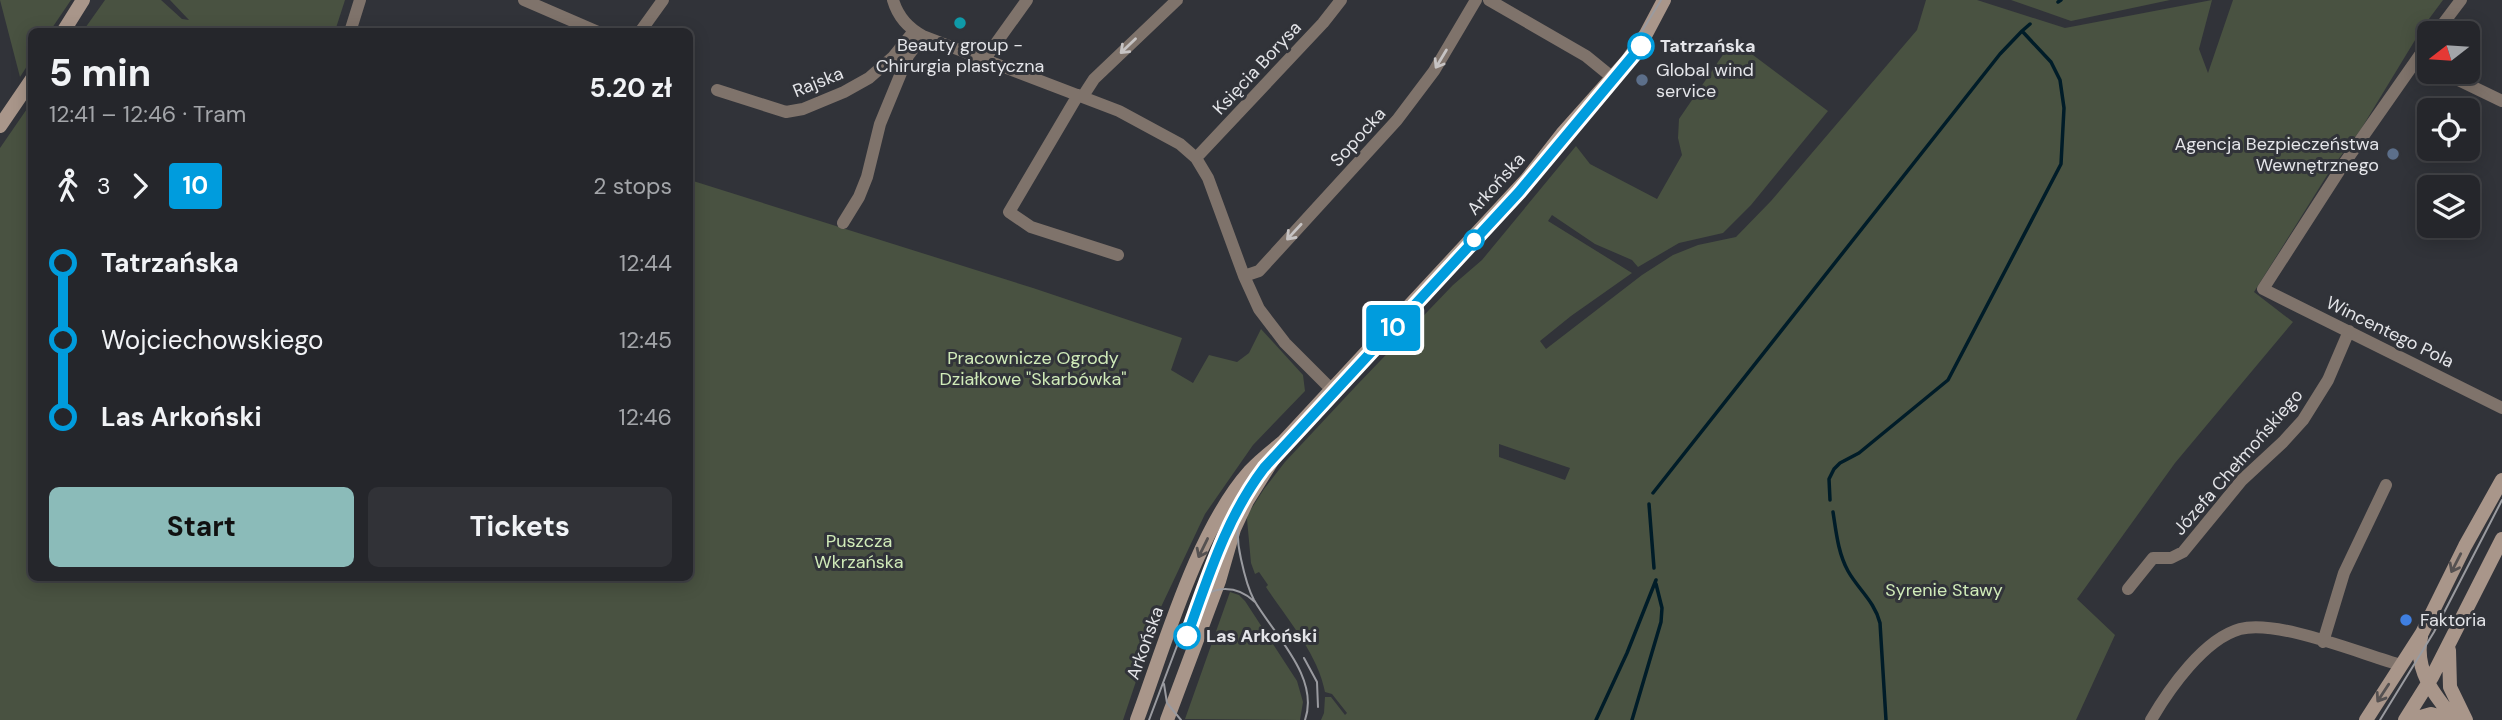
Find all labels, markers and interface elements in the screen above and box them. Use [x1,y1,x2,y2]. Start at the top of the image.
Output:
marker: Beauty group - Chirurgia plastyczna [952,15,968,31]
street label: Księcia Borysa [1207,16,1307,120]
north arrow [2417,21,2480,84]
map controls [2417,21,2480,238]
place label: Beauty group - Chirurgia plastyczna [876,33,1044,78]
marker: Tatrzańska [1628,33,1654,59]
place label: Tatrzańska [1660,34,1755,58]
one-way arrow [1119,38,1136,55]
text: 5 min [49,48,151,98]
one-way arrow [1434,48,1448,68]
place label: Global wind service [1656,58,1754,103]
street label: Rajska [789,61,847,103]
text: 5.20 zł [590,71,672,105]
marker: Global wind service [1634,72,1650,88]
button: locate [2417,98,2480,161]
text: 12:41 – 12:46 · Tram [49,99,246,129]
street label: Sopocka [1325,102,1391,172]
place label: Agencja Bezpieczeństwa Wewnętrznego [2174,132,2379,177]
marker: Agencja Bezpieczeństwa Wewnętrznego [2385,146,2401,162]
street label: Arkońska [1462,148,1530,220]
icon: walk [49,167,87,205]
icon: forward [121,167,159,205]
text: 10 [183,170,208,201]
text: 3 [97,171,111,201]
text: 2 stops [593,171,672,201]
button: layers [2417,175,2480,238]
one-way arrow [1286,223,1303,240]
unlabelled marker [1464,230,1484,250]
text: Tatrzańska [101,246,239,280]
text: 12:44 [619,248,672,278]
street label: Wincentego Pola [2322,291,2458,373]
line badge: 10 [1362,305,1424,351]
text: 10 [1380,312,1406,343]
text: Wojciechowskiego [101,323,324,357]
text: 12:45 [619,325,672,355]
park label: Pracownicze Ogrody Działkowe "Skarbówka" [940,346,1126,391]
street label: Józefa Chełmońskiego [2168,384,2308,540]
text: Las Arkoński [101,400,262,434]
text: 12:46 [619,402,672,432]
button: Start [49,487,354,567]
button: Tickets [368,487,672,567]
park label: Puszcza Wkrzańska [814,529,904,574]
one-way arrow [1196,537,1209,558]
one-way arrow [2449,552,2463,573]
park label: Syrenie Stawy [1885,578,2003,602]
street label: Arkońska [1121,603,1169,683]
place label: Faktoria [2420,608,2486,632]
marker: Faktoria [2398,612,2414,628]
marker: Las Arkoński [1174,623,1200,649]
place label: Las Arkoński [1206,624,1317,648]
one-way arrow [2376,682,2390,702]

